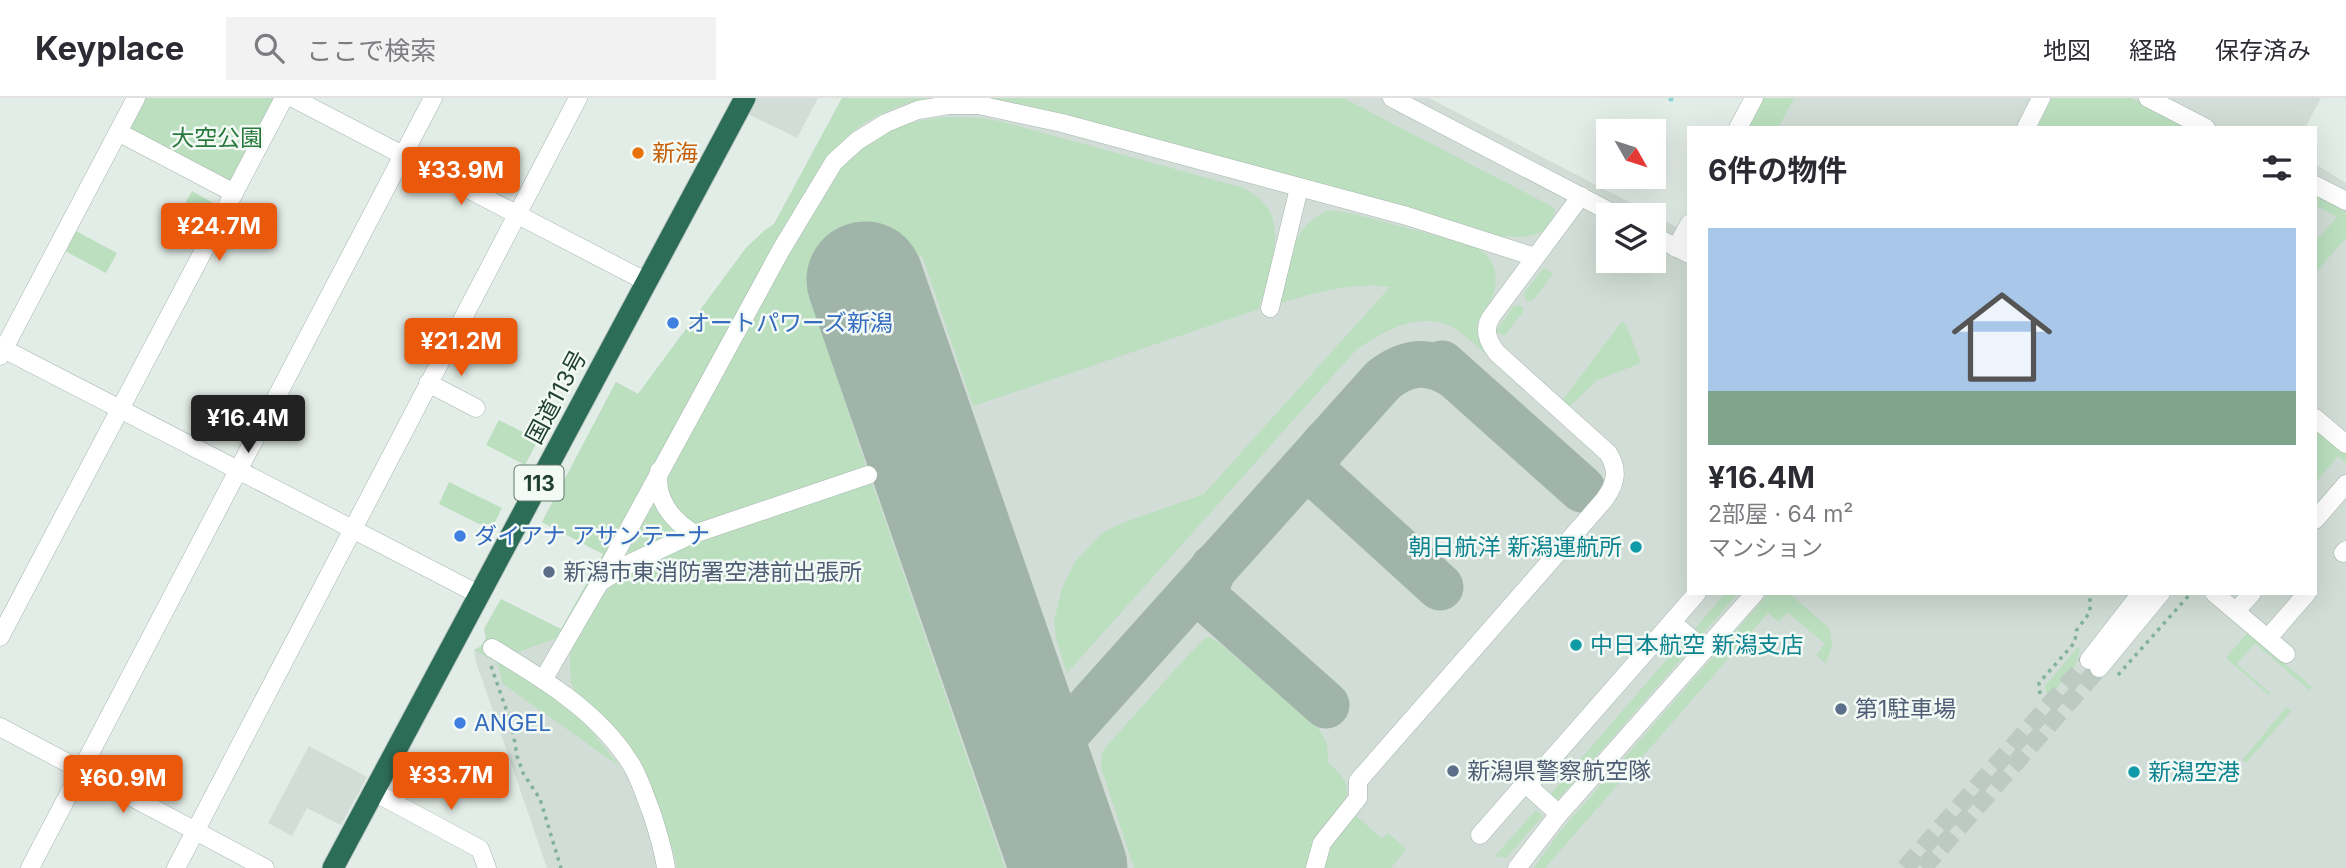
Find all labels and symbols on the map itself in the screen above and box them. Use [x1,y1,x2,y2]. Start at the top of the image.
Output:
north arrow [1596,119,1666,189]
park label: 大空公園 [171,124,263,152]
place label: 新海 [652,139,698,167]
marker: 新海 [630,145,646,161]
pin: ¥33.9M [404,148,518,207]
pin: ¥24.7M [162,204,276,263]
place label: オートパワーズ新潟 [687,309,893,337]
marker: オートパワーズ新潟 [665,315,681,331]
pin: ¥21.2M [404,318,518,378]
street label: 国道113号 [520,345,592,449]
pin: ¥16.4M [191,396,305,455]
road number: 113 [514,466,564,500]
place label: ダイアナ アサンテーナ [474,522,710,550]
marker: ダイアナ アサンテーナ [452,528,468,544]
place label: 朝日航洋 新潟運航所 [1409,533,1622,561]
marker: 朝日航洋 新潟運航所 [1628,539,1644,555]
place label: 新潟市東消防署空港前出張所 [563,558,862,586]
marker: 新潟市東消防署空港前出張所 [541,564,557,580]
place label: 中日本航空 新潟支店 [1590,631,1803,659]
marker: 中日本航空 新潟支店 [1568,637,1584,653]
place label: 第1駐車場 [1855,695,1956,723]
marker: 第1駐車場 [1833,701,1849,717]
place label: ANGEL [474,709,551,737]
marker: ANGEL [452,715,468,731]
pin: ¥33.7M [394,752,508,812]
pin: ¥60.9M [66,756,180,815]
place label: 新潟県警察航空隊 [1467,757,1651,785]
place label: 新潟空港 [2148,758,2240,786]
marker: 新潟県警察航空隊 [1445,763,1461,779]
marker: 新潟空港 [2126,764,2142,780]

